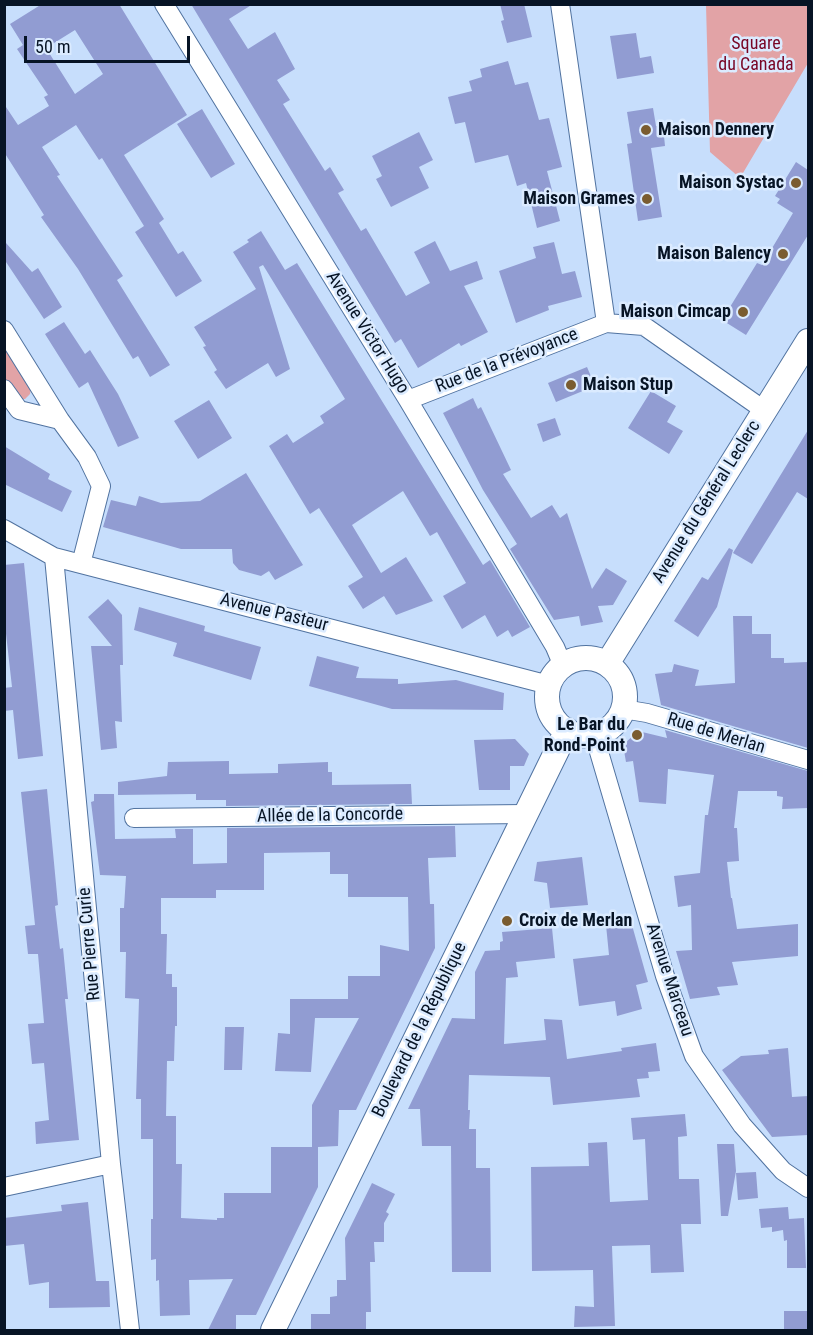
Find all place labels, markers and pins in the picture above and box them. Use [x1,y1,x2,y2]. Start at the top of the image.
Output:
place label: Maison Dennery [658,119,774,141]
marker: Maison Dennery [639,123,653,137]
place label: Maison Systac [679,172,784,194]
marker: Maison Systac [789,176,803,190]
place label: Maison Grames [523,188,635,210]
marker: Maison Grames [640,192,654,206]
place label: Maison Balency [657,243,771,265]
marker: Maison Balency [776,247,790,261]
place label: Maison Cimcap [620,301,731,323]
marker: Maison Cimcap [736,305,750,319]
place label: Maison Stup [583,374,673,396]
marker: Maison Stup [564,378,578,392]
place label: Le Bar du Rond-Point [544,714,625,756]
marker: Le Bar du Rond-Point [630,728,644,742]
place label: Croix de Merlan [519,910,632,932]
marker: Croix de Merlan [500,914,514,928]

